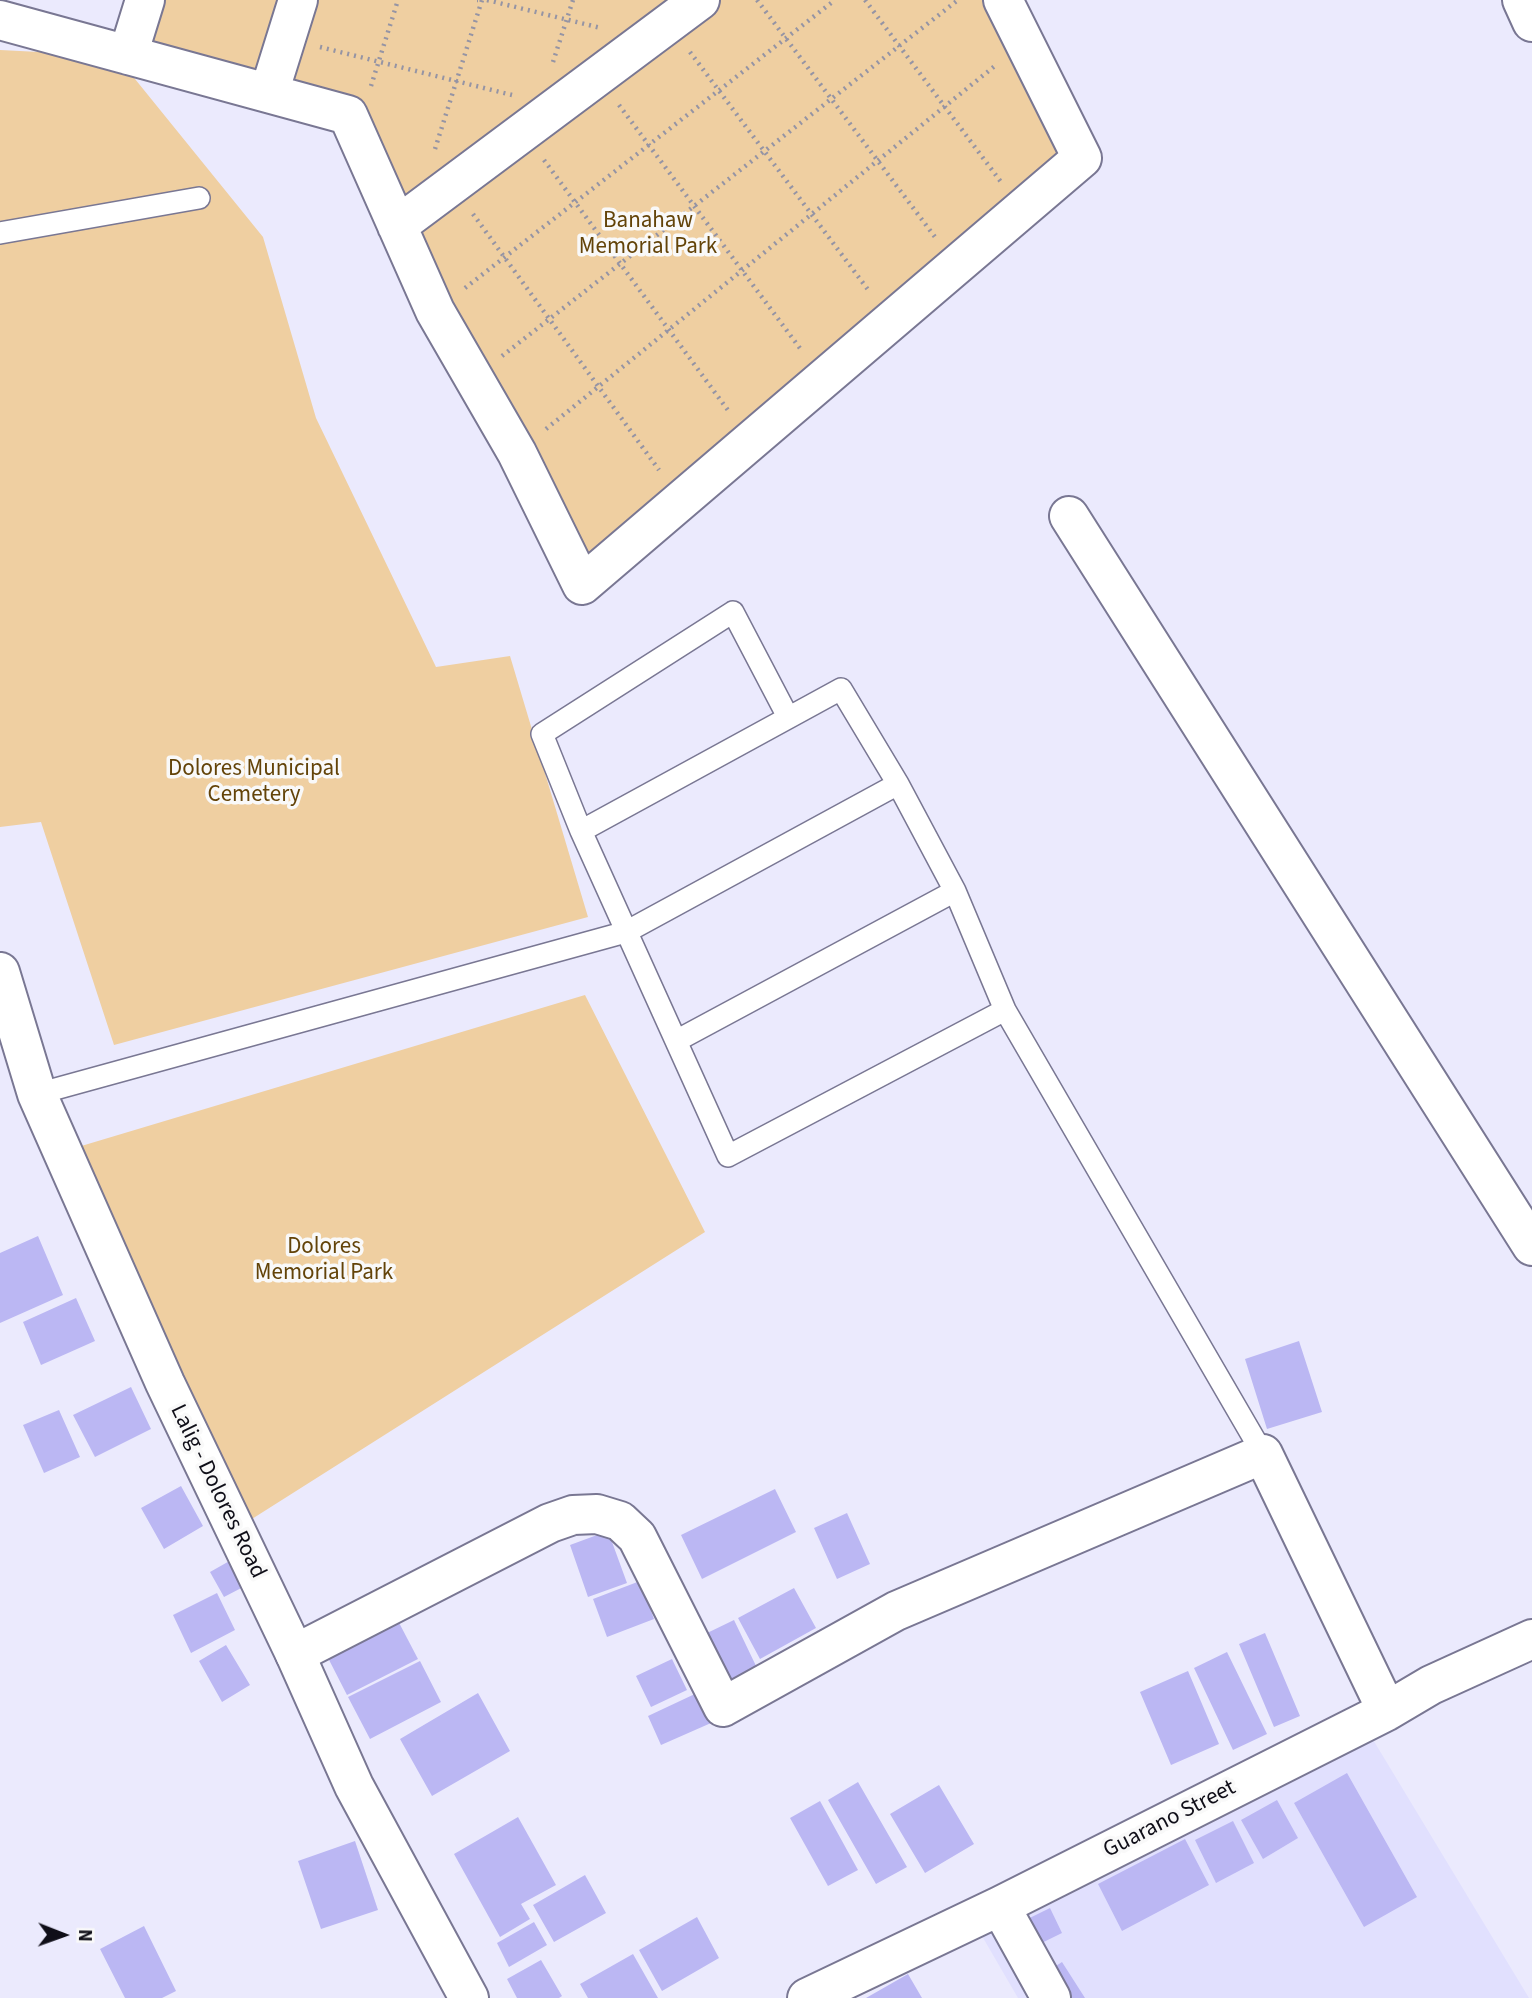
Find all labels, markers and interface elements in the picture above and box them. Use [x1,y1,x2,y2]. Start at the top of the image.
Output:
park label: Banahaw Memorial Park [579,208,717,262]
park label: Dolores Municipal Cemetery [168,756,340,810]
park label: Dolores Memorial Park [255,1234,393,1288]
street label: Lalig - Dolores Road [163,1401,271,1583]
street label: Guarano Street [1099,1775,1241,1865]
north arrow [28,1900,98,1970]
text: N [71,1929,98,1942]

